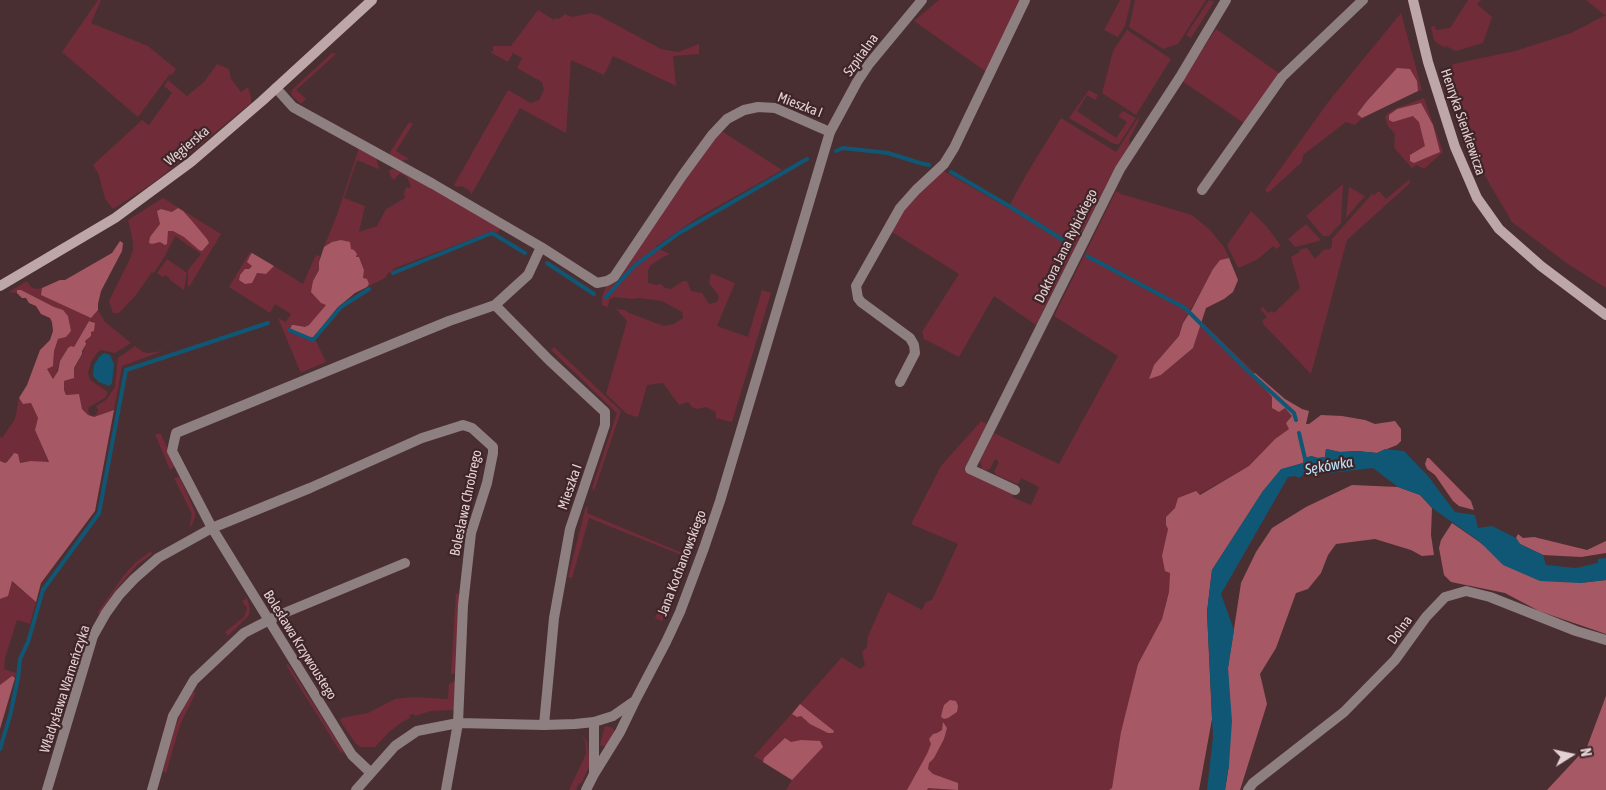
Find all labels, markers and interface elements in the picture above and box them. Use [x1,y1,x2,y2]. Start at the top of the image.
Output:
street label: Szpitalna [840,31,882,79]
street label: Henryka Sienkiewicza [1437,67,1489,177]
street label: Mieszka I [775,89,825,121]
street label: Węgierska [161,122,213,170]
street label: Doktora Jana Rybickiego [1031,186,1101,306]
street label: Bolesława Chrobrego [447,448,485,558]
water label: Sękówka [1304,453,1354,479]
street label: Mieszka I [554,462,586,512]
street label: Jana Kochanowskiego [654,508,710,618]
street label: Bolesława Krzywoustego [260,587,340,703]
street label: Dolna [1384,612,1416,648]
street label: Władysława Warneńczyka [36,623,94,755]
north arrow [1546,730,1596,780]
text: N [1577,747,1594,758]

